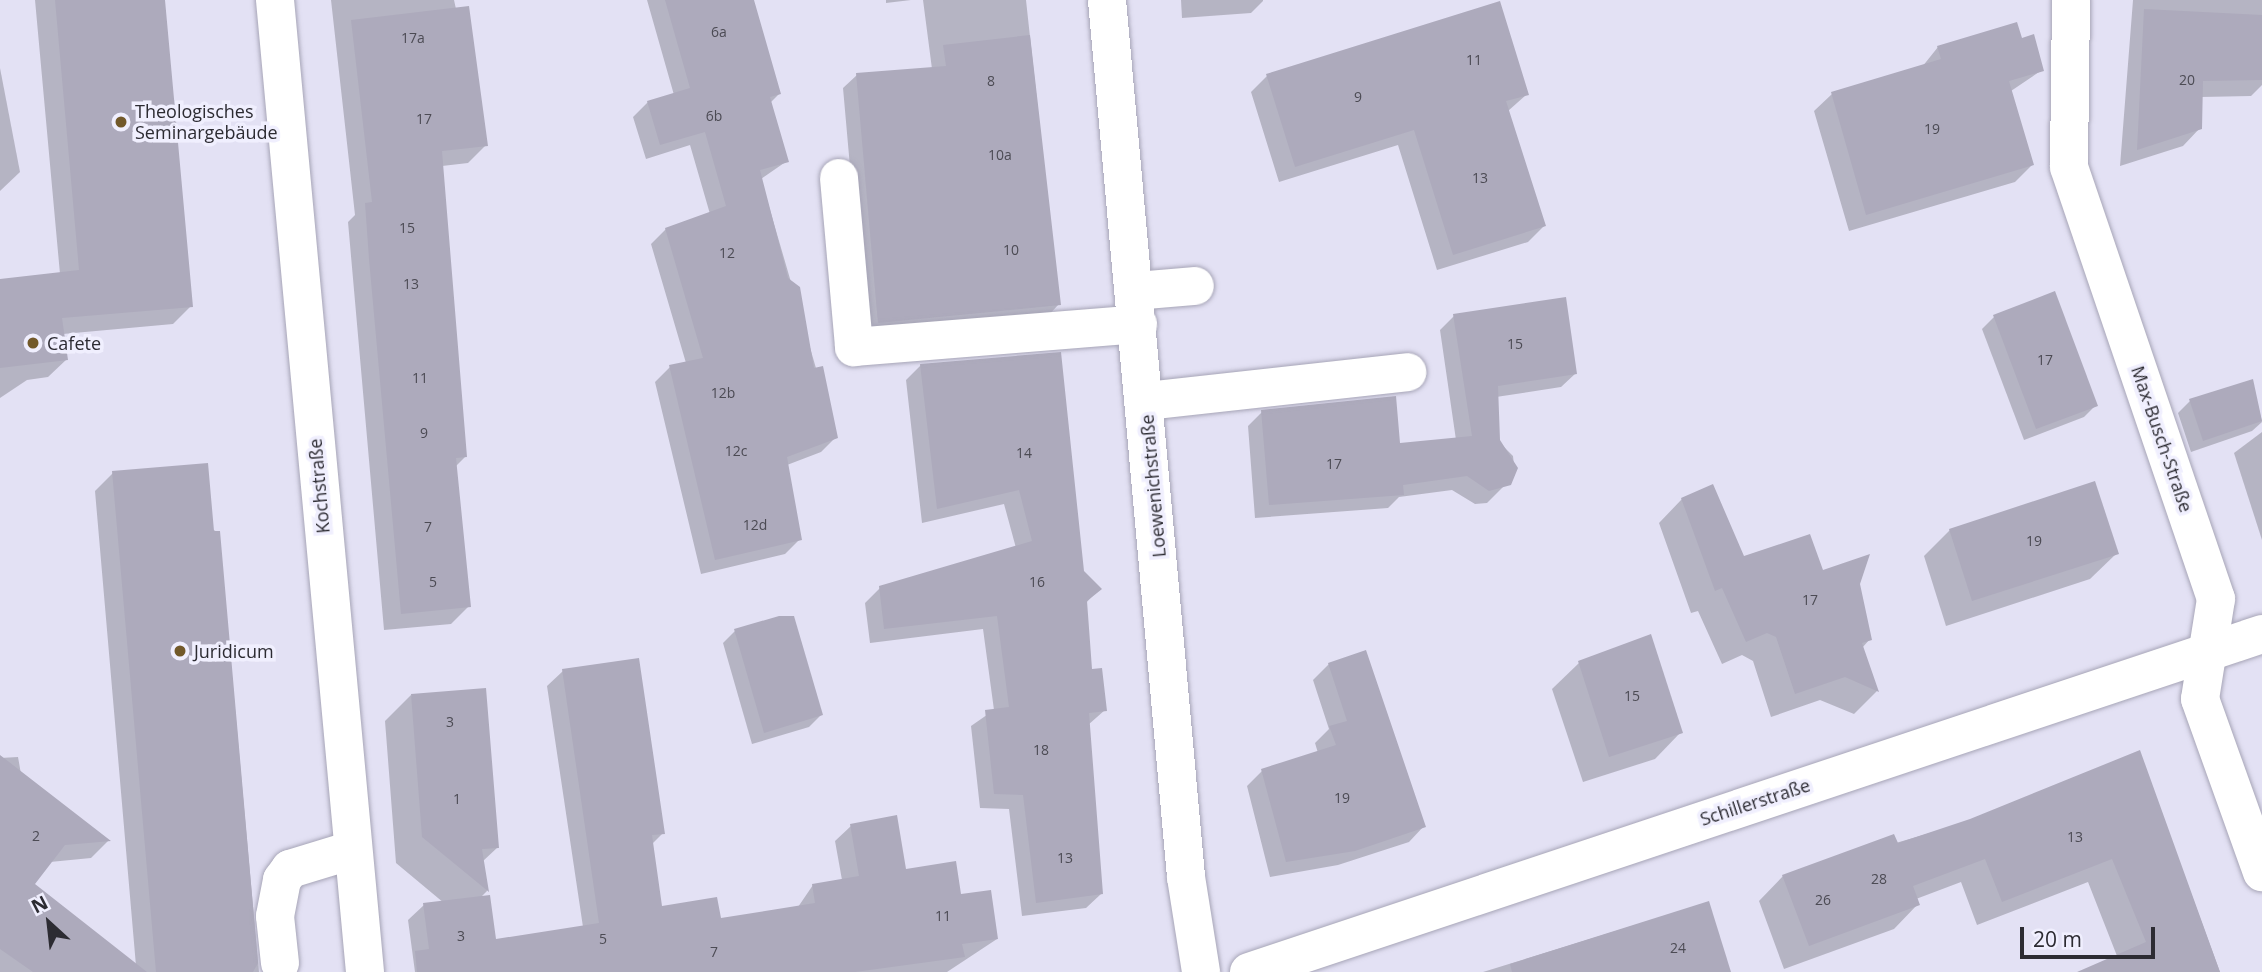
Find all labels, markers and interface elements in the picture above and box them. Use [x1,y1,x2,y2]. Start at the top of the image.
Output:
house number: 6a [711,24,727,40]
house number: 17a [401,30,425,46]
house number: 11 [1466,52,1482,68]
house number: 20 [2179,72,2195,88]
house number: 8 [987,73,995,89]
house number: 9 [1354,89,1362,105]
place label: Theologisches Seminargebäude [135,101,278,144]
house number: 6b [706,108,722,124]
house number: 17 [416,111,432,127]
marker: Theologisches Seminargebäude [113,114,129,130]
house number: 19 [1924,121,1940,137]
house number: 10a [988,147,1012,163]
house number: 13 [1472,170,1488,186]
house number: 15 [399,220,415,236]
house number: 10 [1003,242,1019,258]
house number: 12 [719,245,735,261]
house number: 13 [403,276,419,292]
place label: Cafete [47,332,101,354]
marker: Cafete [25,335,41,351]
house number: 15 [1507,336,1523,352]
house number: 17 [2037,352,2053,368]
street label: Max-Busch-Straße [2127,363,2197,515]
house number: 11 [412,370,428,386]
house number: 12b [711,385,735,401]
street label: Loewenichstraße [1136,414,1170,558]
house number: 9 [420,425,428,441]
street label: Kochstraße [304,438,334,534]
house number: 12c [725,443,747,459]
house number: 14 [1016,445,1032,461]
house number: 17 [1326,456,1342,472]
house number: 12d [743,517,767,533]
house number: 7 [424,519,432,535]
house number: 19 [2026,533,2042,549]
house number: 5 [429,574,437,590]
house number: 16 [1029,574,1045,590]
house number: 17 [1802,592,1818,608]
place label: Juridicum [194,640,274,662]
marker: Juridicum [172,643,188,659]
house number: 15 [1624,688,1640,704]
house number: 3 [446,714,454,730]
house number: 18 [1033,742,1049,758]
street label: Schillerstraße [1697,774,1813,830]
house number: 19 [1334,790,1350,806]
house number: 1 [453,791,461,807]
house number: 2 [32,828,40,844]
house number: 13 [2067,829,2083,845]
house number: 13 [1057,850,1073,866]
house number: 28 [1871,871,1887,887]
north arrow [14,888,84,958]
text: N [27,889,52,919]
house number: 26 [1815,892,1831,908]
house number: 11 [935,908,951,924]
scale bar [2024,912,2159,956]
text: 20 m [2033,925,2082,953]
house number: 3 [457,928,465,944]
house number: 5 [599,931,607,947]
house number: 24 [1670,940,1686,956]
house number: 7 [710,944,718,960]

